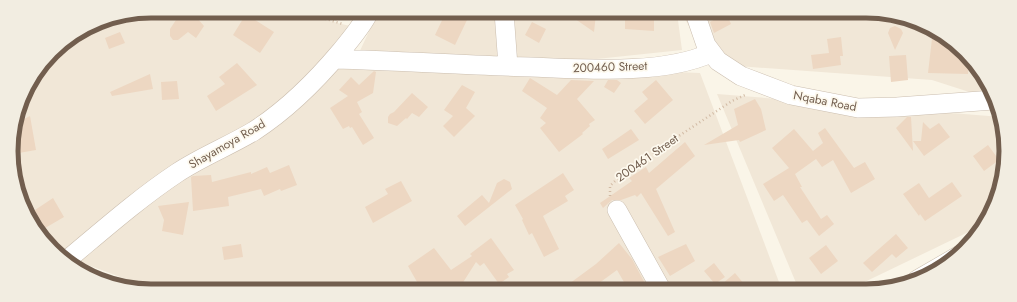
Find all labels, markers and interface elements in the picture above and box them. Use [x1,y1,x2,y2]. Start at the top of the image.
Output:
street label: 200460 Street [572,57,648,77]
street label: Nqaba Road [792,86,858,116]
street label: Shayamoya Road [185,115,269,173]
street label: 200461 Street [612,130,682,186]

